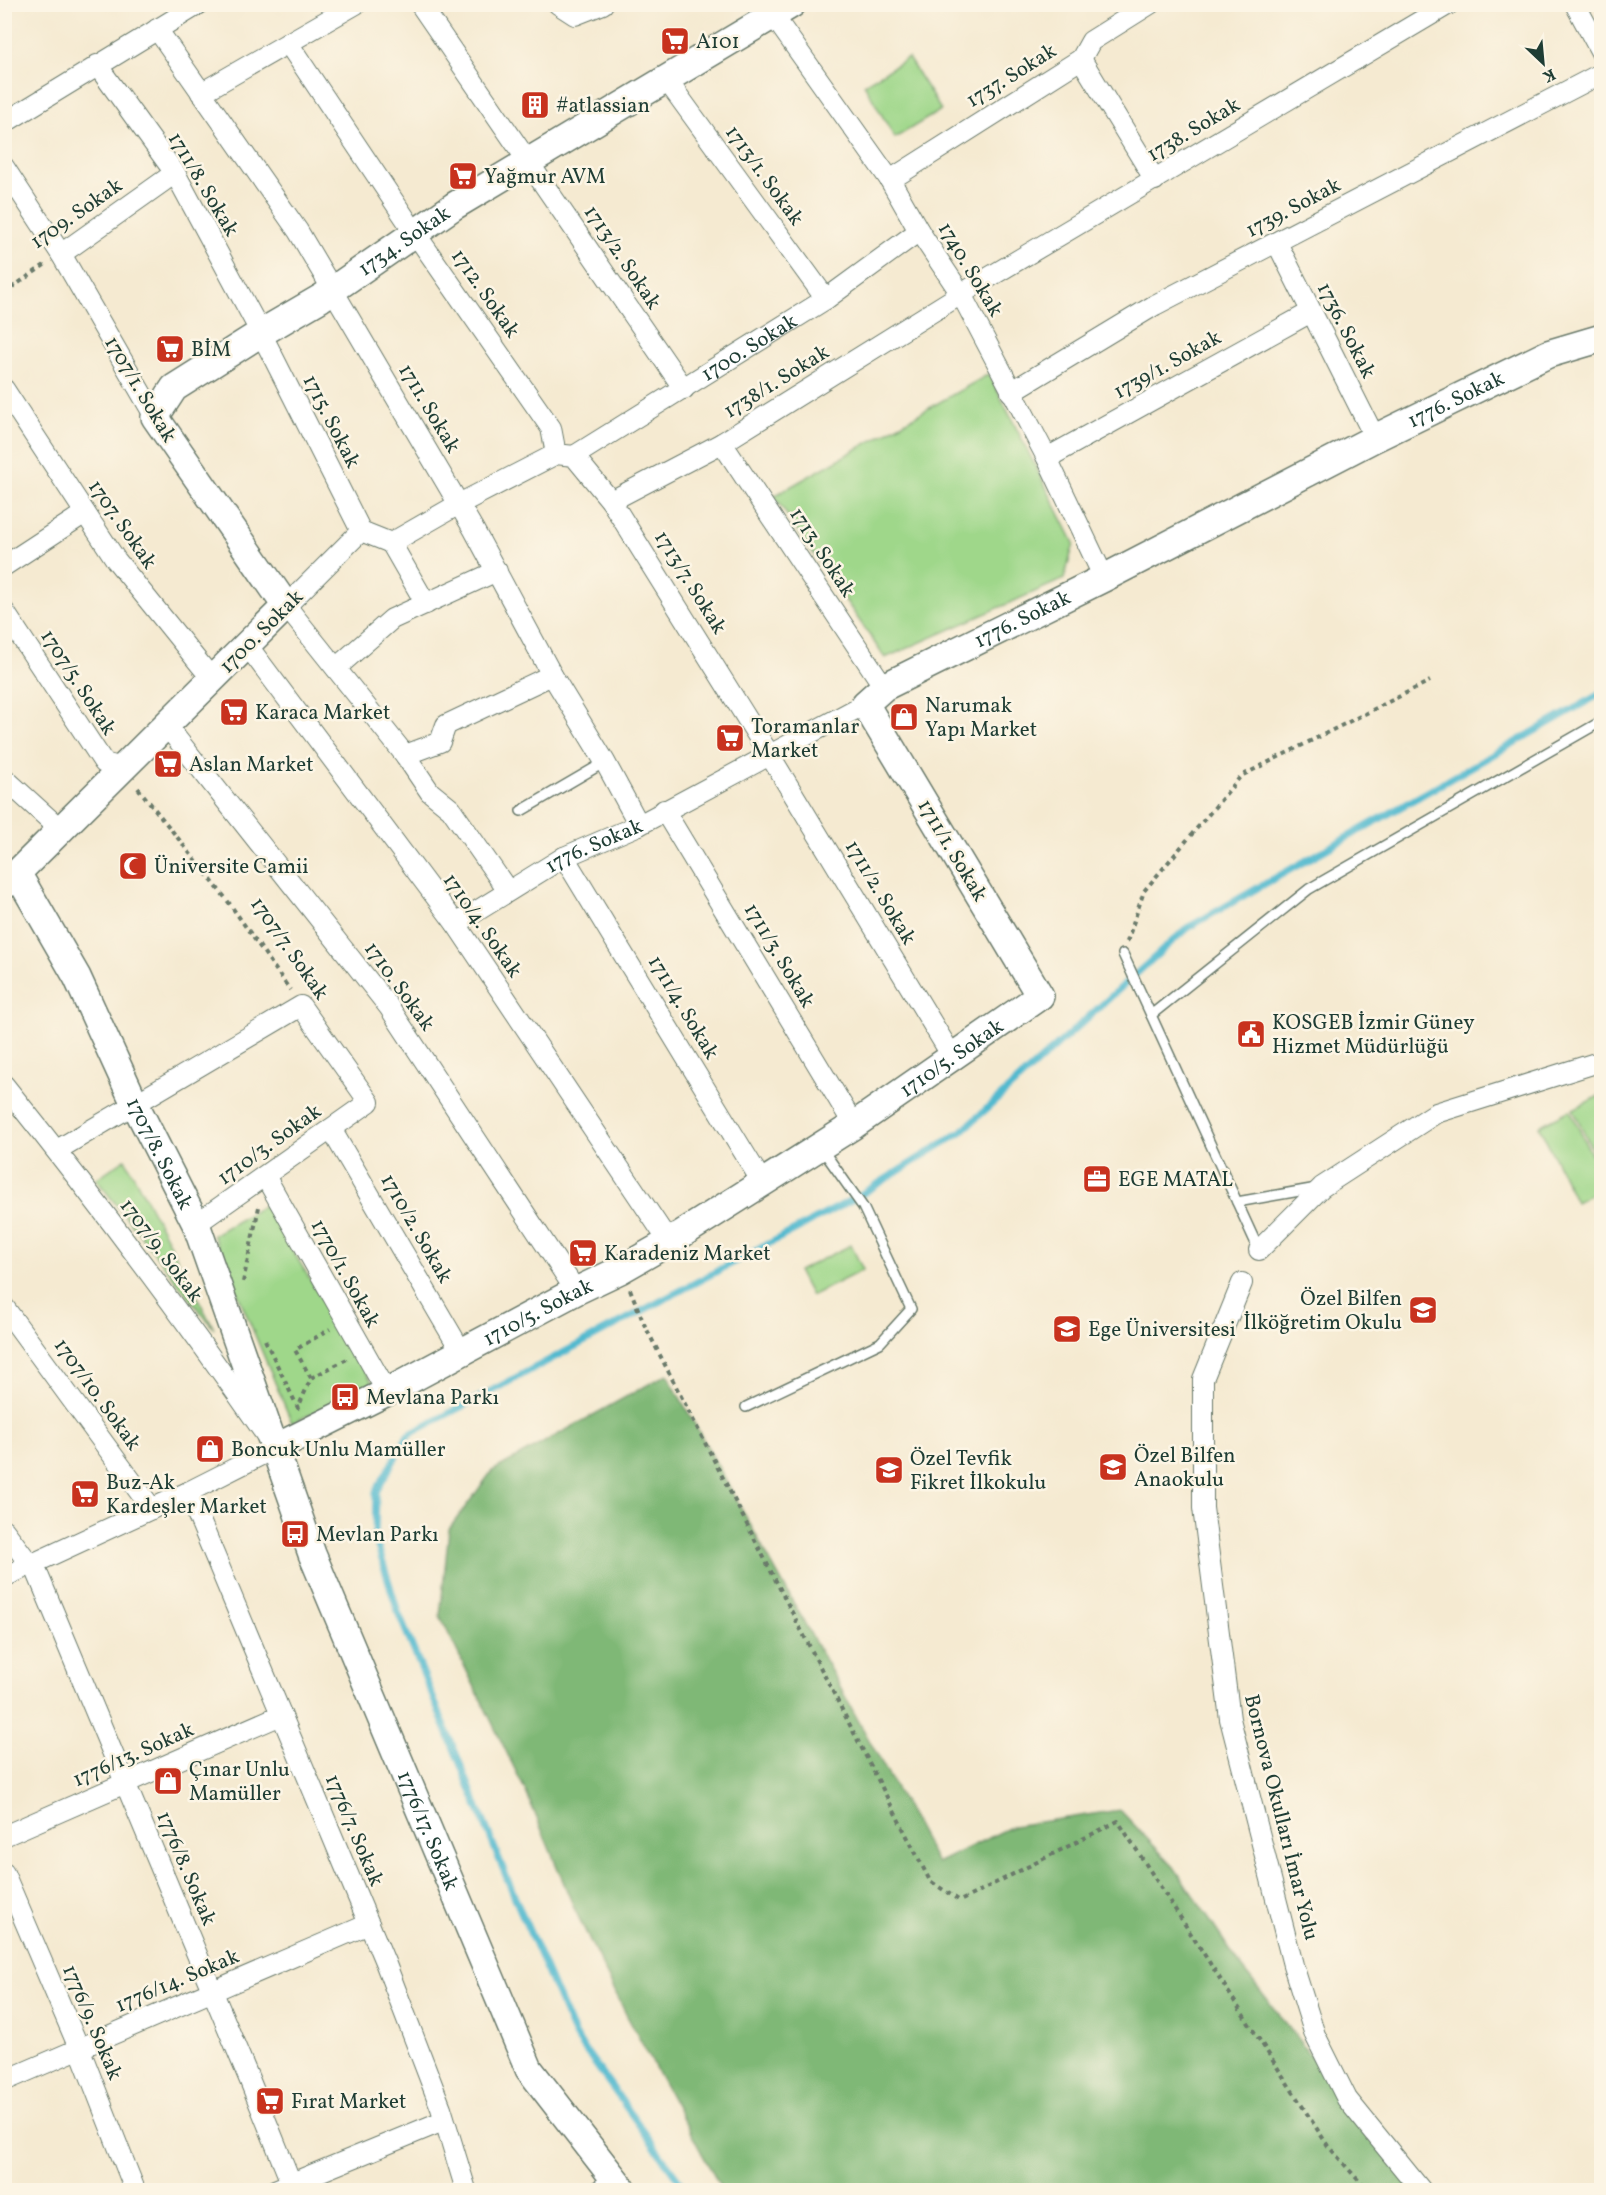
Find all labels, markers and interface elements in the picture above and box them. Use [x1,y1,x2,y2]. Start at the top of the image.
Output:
supermarket icon: A101 [659,25,691,57]
place label: A101 [696,28,740,57]
north arrow [1513,33,1573,93]
street label: 1737. Sokak [961,37,1063,115]
text: K [1538,62,1559,87]
building icon: #atlassian [519,89,551,121]
street label: 1738. Sokak [1142,91,1246,170]
place label: #atlassian [556,92,650,121]
street label: 1713/1. Sokak [718,120,810,232]
street label: 1711/8. Sokak [160,127,246,243]
supermarket icon: Yağmur AVM [447,160,479,192]
place label: Yağmur AVM [484,163,606,192]
street label: 1739. Sokak [1241,171,1347,246]
street label: 1709. Sokak [25,172,129,257]
street label: 1734. Sokak [353,199,457,284]
street label: 1713/2. Sokak [576,200,668,316]
street label: 1740. Sokak [930,217,1010,323]
street label: 1712. Sokak [443,243,526,345]
street label: 1736. Sokak [1309,278,1382,384]
street label: 1700. Sokak [696,307,804,389]
street label: 1739/1. Sokak [1109,323,1227,407]
street label: 1707/1. Sokak [96,331,183,449]
supermarket icon: BİM [154,333,186,365]
place label: BİM [191,336,231,365]
street label: 1738/1. Sokak [718,338,836,426]
street label: 1711. Sokak [391,359,467,459]
street label: 1776. Sokak [1403,364,1510,436]
street label: 1715. Sokak [295,370,367,474]
street label: 1707. Sokak [80,474,164,576]
street label: 1713. Sokak [782,502,862,604]
street label: 1713/7. Sokak [646,525,733,641]
street label: 1700. Sokak [214,583,311,681]
street label: 1776. Sokak [970,584,1076,656]
street label: 1707/5. Sokak [33,624,123,742]
place label: Narumak Yapı Market [925,692,1037,745]
supermarket icon: Karaca Market [218,696,250,728]
place label: Karaca Market [255,699,390,728]
shop icon: Narumak Yapı Market [888,701,920,733]
place label: Toramanlar Market [751,713,860,766]
supermarket icon: Toramanlar Market [714,722,746,754]
supermarket icon: Aslan Market [152,748,184,780]
place label: Aslan Market [189,751,314,780]
street label: 1711/1. Sokak [910,794,994,908]
street label: 1776. Sokak [540,812,648,881]
street label: 1711/2. Sokak [837,835,923,951]
mosque icon: Üniversite Camii [117,850,149,882]
place label: Üniversite Camii [154,853,309,882]
street label: 1710/4. Sokak [435,868,529,984]
street label: 1707/7. Sokak [243,892,335,1007]
street label: 1711/3. Sokak [736,898,822,1014]
street label: 1710. Sokak [356,936,441,1038]
street label: 1711/4. Sokak [640,950,726,1066]
place label: KOSGEB İzmir Güney Hizmet Müdürlüğü [1272,1009,1475,1062]
street label: 1710/5. Sokak [894,1012,1010,1105]
public building icon: KOSGEB İzmir Güney Hizmet Müdürlüğü [1235,1018,1267,1050]
street label: 1707/8. Sokak [118,1093,200,1216]
street label: 1710/3. Sokak [212,1097,328,1193]
office icon: EGE MATAL [1081,1163,1113,1195]
place label: EGE MATAL [1118,1166,1233,1195]
street label: 1710/2. Sokak [373,1169,459,1289]
street label: 1707/9. Sokak [112,1193,210,1309]
street label: 1770/1. Sokak [303,1214,387,1334]
supermarket icon: Karadeniz Market [567,1237,599,1269]
place label: Karadeniz Market [604,1240,771,1269]
street label: 1710/5. Sokak [478,1272,599,1354]
place label: Özel Bilfen İlköğretim Okulu [1243,1285,1402,1338]
school or university icon: Özel Bilfen İlköğretim Okulu [1407,1294,1439,1326]
school or university icon: Ege Üniversitesi [1051,1313,1083,1345]
place label: Ege Üniversitesi [1088,1316,1236,1345]
street label: 1707/10. Sokak [46,1333,148,1457]
bus stop icon: Mevlana Parkı [329,1381,361,1413]
place label: Mevlana Parkı [366,1384,499,1413]
shop icon: Boncuk Unlu Mamüller [194,1433,226,1465]
place label: Boncuk Unlu Mamüller [231,1436,446,1465]
place label: Özel Bilfen Anaokulu [1134,1442,1236,1495]
place label: Özel Tevfik Fikret İlkokulu [910,1445,1046,1498]
school or university icon: Özel Bilfen Anaokulu [1097,1451,1129,1483]
school or university icon: Özel Tevfik Fikret İlkokulu [873,1454,905,1486]
place label: Buz-Ak Kardeşler Market [106,1469,267,1522]
supermarket icon: Buz-Ak Kardeşler Market [69,1478,101,1510]
bus stop icon: Mevlan Parkı [279,1518,311,1550]
place label: Mevlan Parkı [316,1521,439,1550]
street label: Bornova Okulları İmar Yolu [1236,1691,1325,1943]
street label: 1776/13. Sokak [68,1715,199,1795]
place label: Çınar Unlu Mamüller [189,1756,290,1809]
shop icon: Çınar Unlu Mamüller [152,1765,184,1797]
street label: 1776/17. Sokak [389,1767,465,1896]
street label: 1776/7. Sokak [317,1770,390,1892]
street label: 1776/8. Sokak [148,1807,223,1931]
street label: 1776/14. Sokak [111,1942,244,2021]
street label: 1776/9. Sokak [54,1960,129,2085]
supermarket icon: Fırat Market [254,2085,286,2117]
place label: Fırat Market [291,2088,406,2117]

